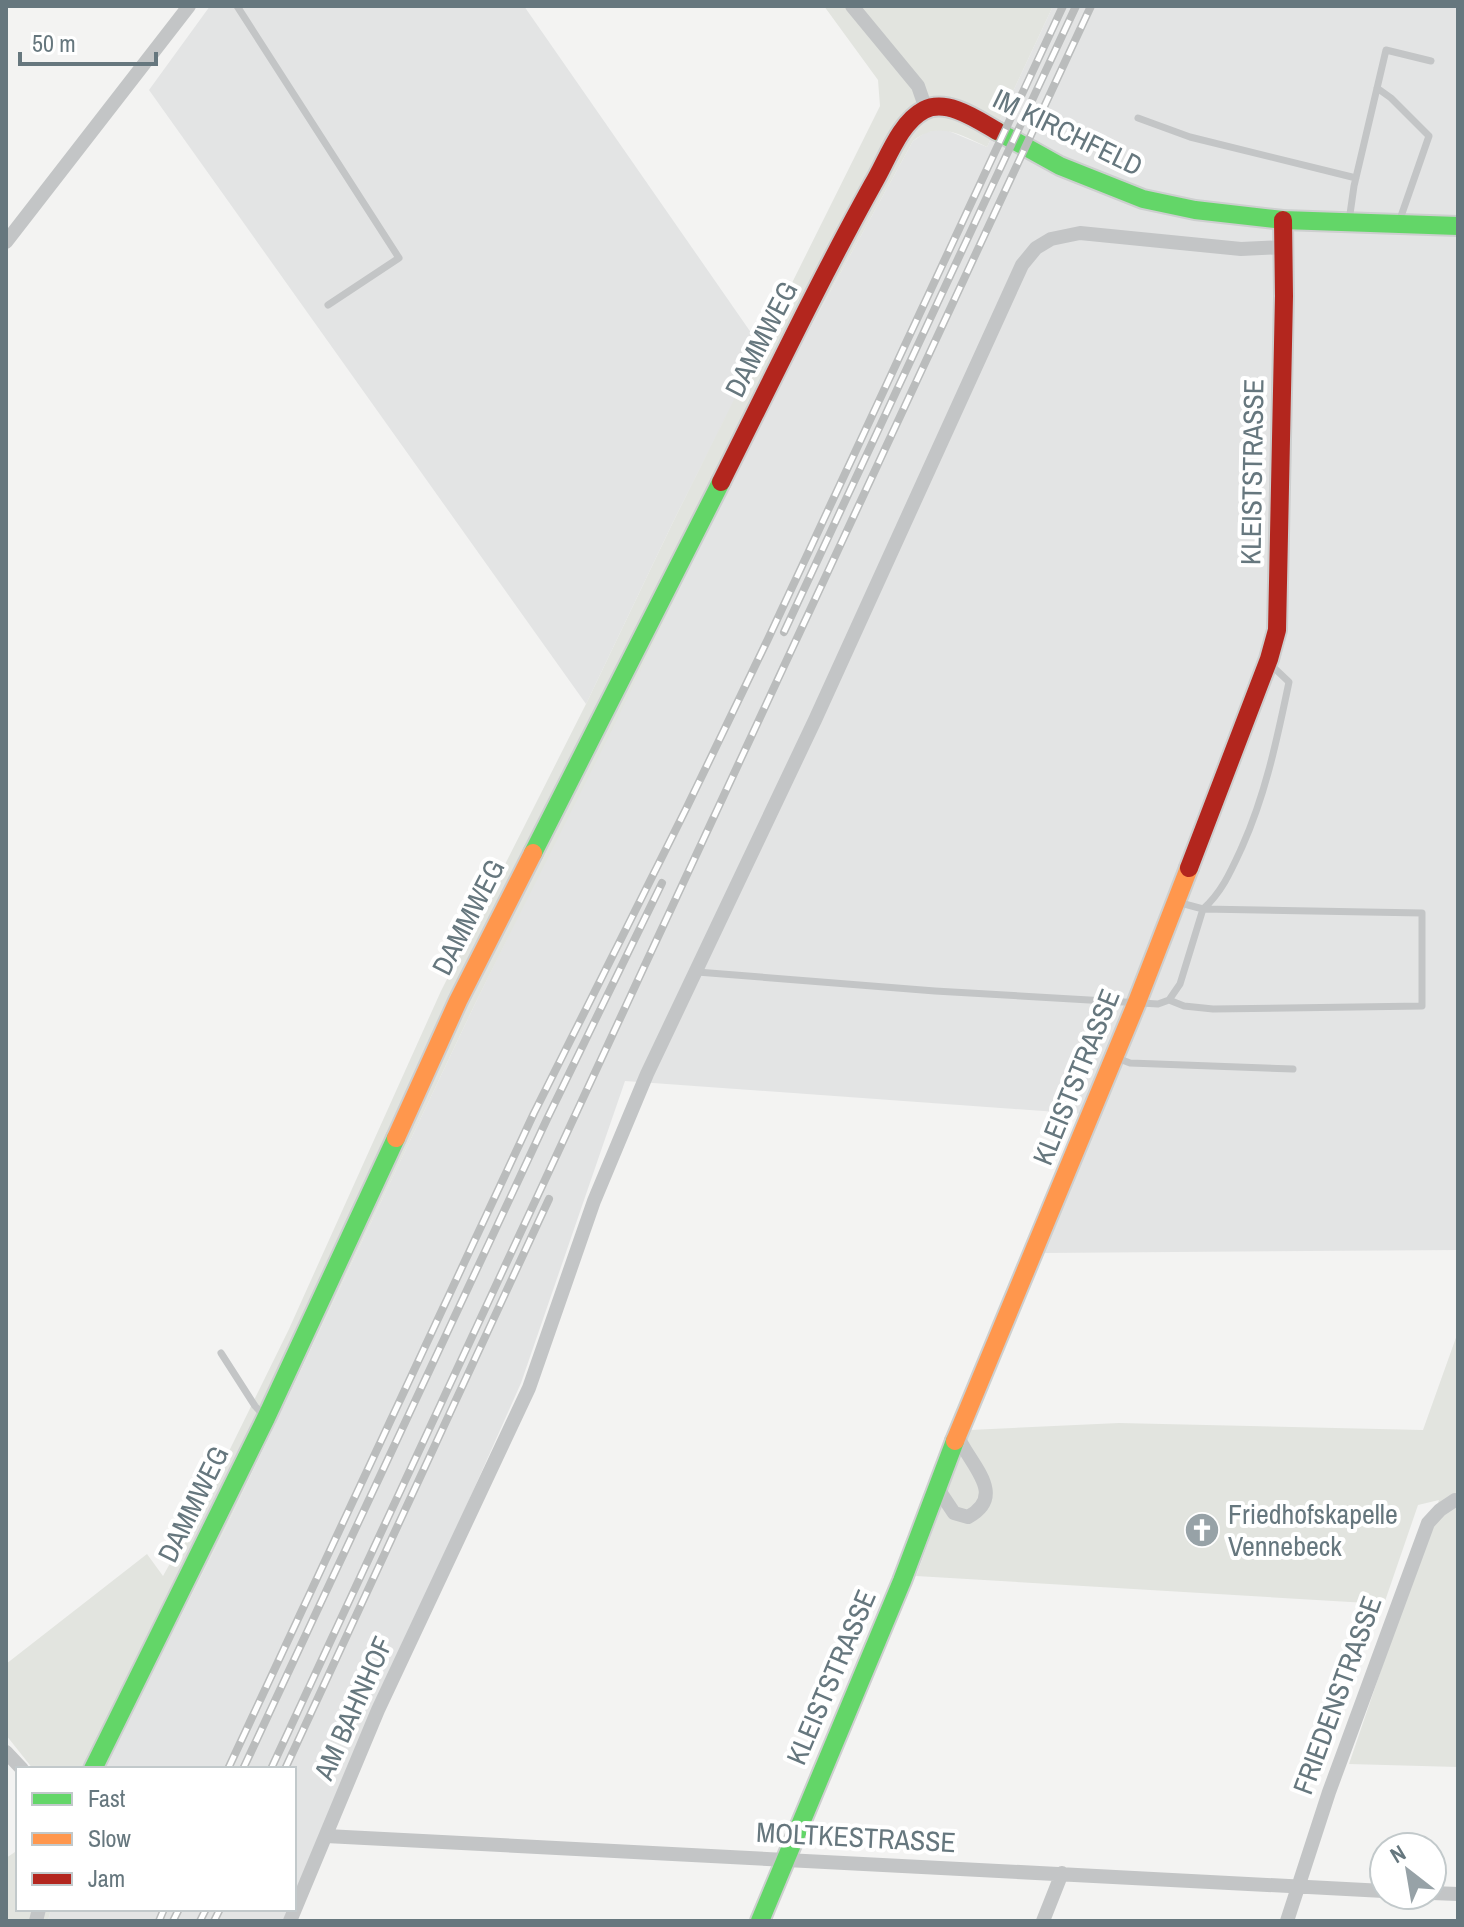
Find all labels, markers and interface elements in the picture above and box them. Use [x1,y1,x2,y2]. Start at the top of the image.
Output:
scale bar [20,16,156,66]
text: 50 m [32,27,76,59]
street label: IM KIRCHFELD [987,79,1149,185]
street label: DAMMWEG [716,275,806,403]
street label: KLEISTSTRASSE [1231,379,1273,565]
street label: DAMMWEG [423,853,513,981]
street label: KLEISTSTRASSE [1023,984,1129,1170]
street label: DAMMWEG [149,1439,237,1569]
place label: Friedhofskapelle Vennebeck [1228,1495,1398,1565]
church icon: Friedhofskapelle Vennebeck [1183,1511,1221,1549]
street label: KLEISTSTRASSE [777,1584,885,1770]
street label: FRIEDENSTRASSE [1284,1591,1390,1799]
street label: AM BAHNHOF [304,1630,401,1787]
legend [16,1767,296,1911]
text: Fast [88,1782,126,1814]
street label: MOLTKESTRASSE [755,1813,957,1861]
text: Slow [88,1822,131,1854]
north arrow [1368,1831,1448,1911]
text: N [1384,1838,1411,1870]
text: Jam [88,1862,125,1894]

